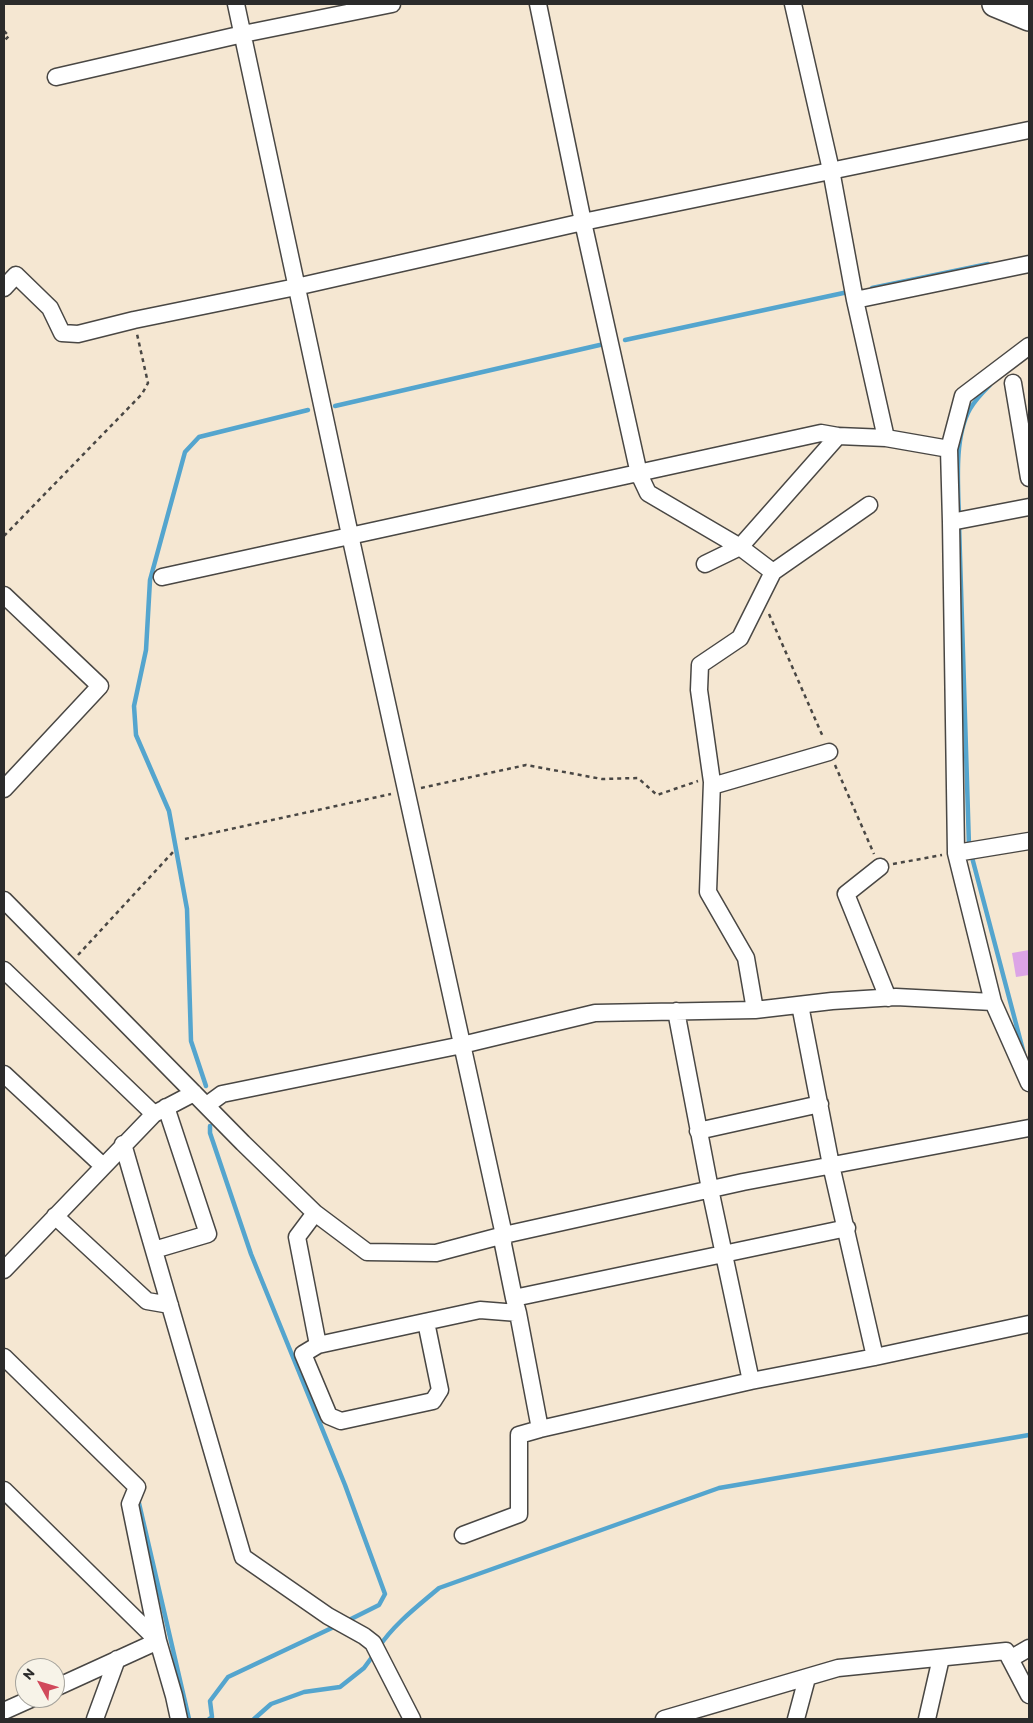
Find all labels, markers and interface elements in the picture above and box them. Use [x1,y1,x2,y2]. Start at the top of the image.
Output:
north arrow [15,1658,65,1708]
text: N [19,1665,38,1683]

